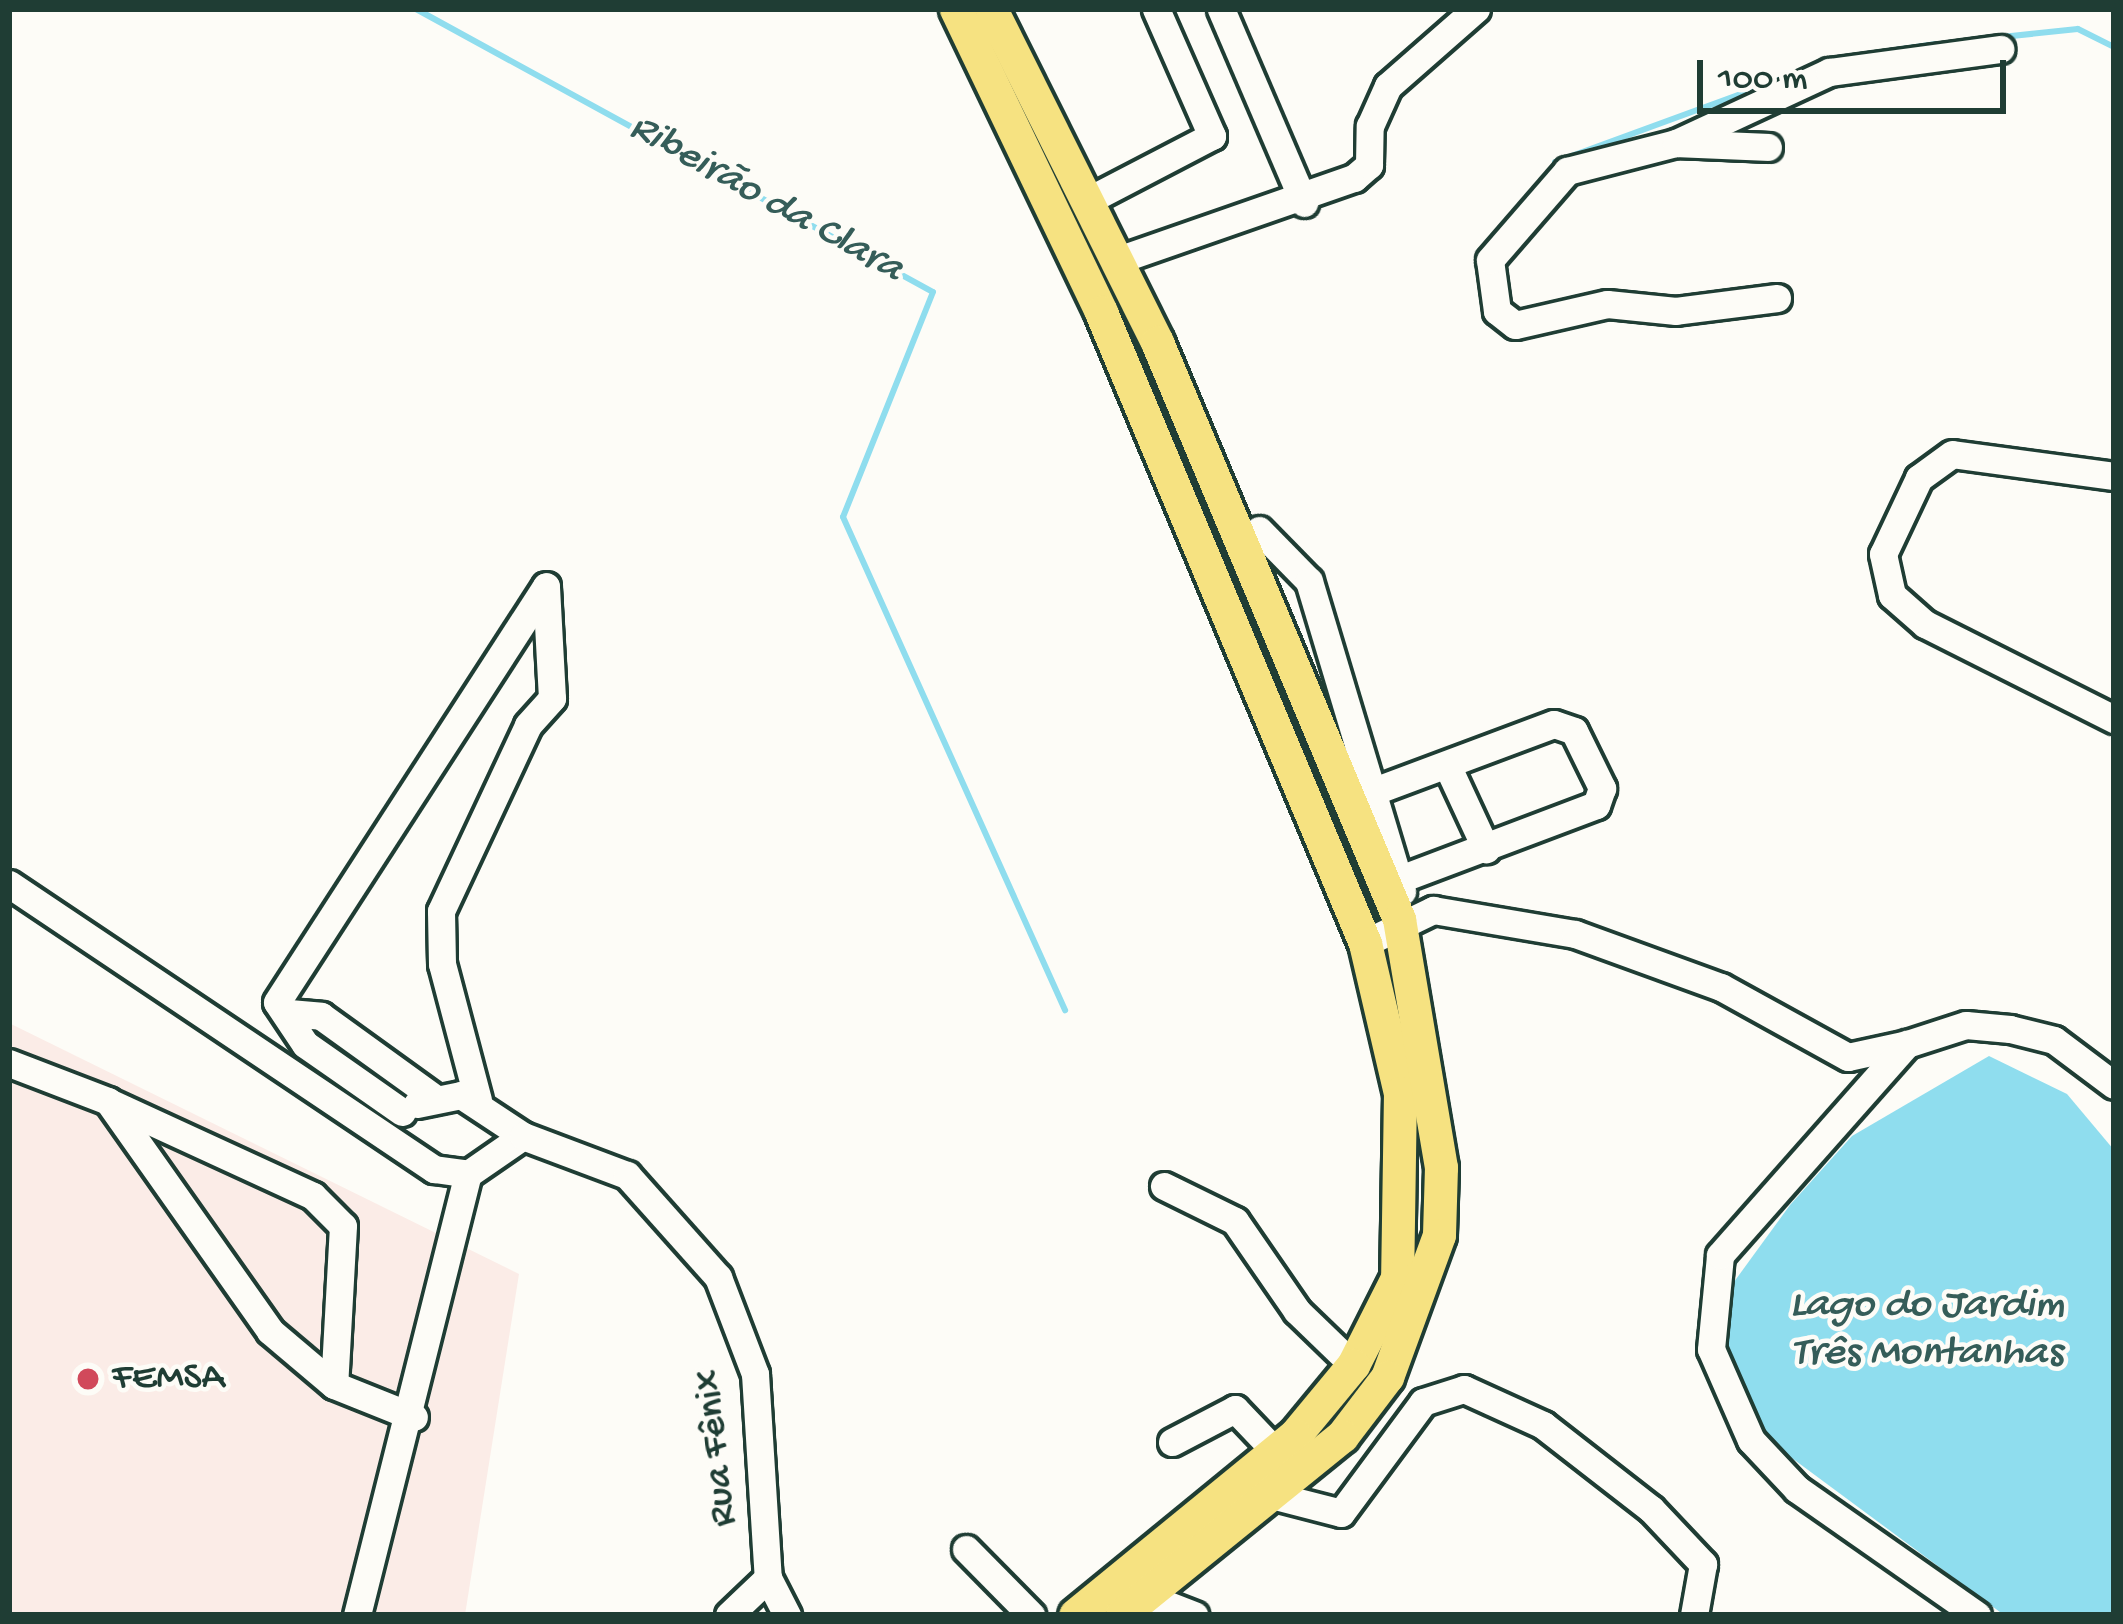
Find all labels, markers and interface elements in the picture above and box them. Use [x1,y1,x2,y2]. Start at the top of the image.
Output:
scale bar [1703,36,2012,110]
text: 100 m [1718,59,1808,102]
water label: Ribeirão da Clara [619,104,911,296]
water label: Lago do Jardim Três Montanhas [1790,1282,2064,1380]
place label: FEMSA [112,1356,224,1402]
marker: FEMSA [75,1366,101,1392]
street label: Rua Fênix [687,1367,749,1529]

